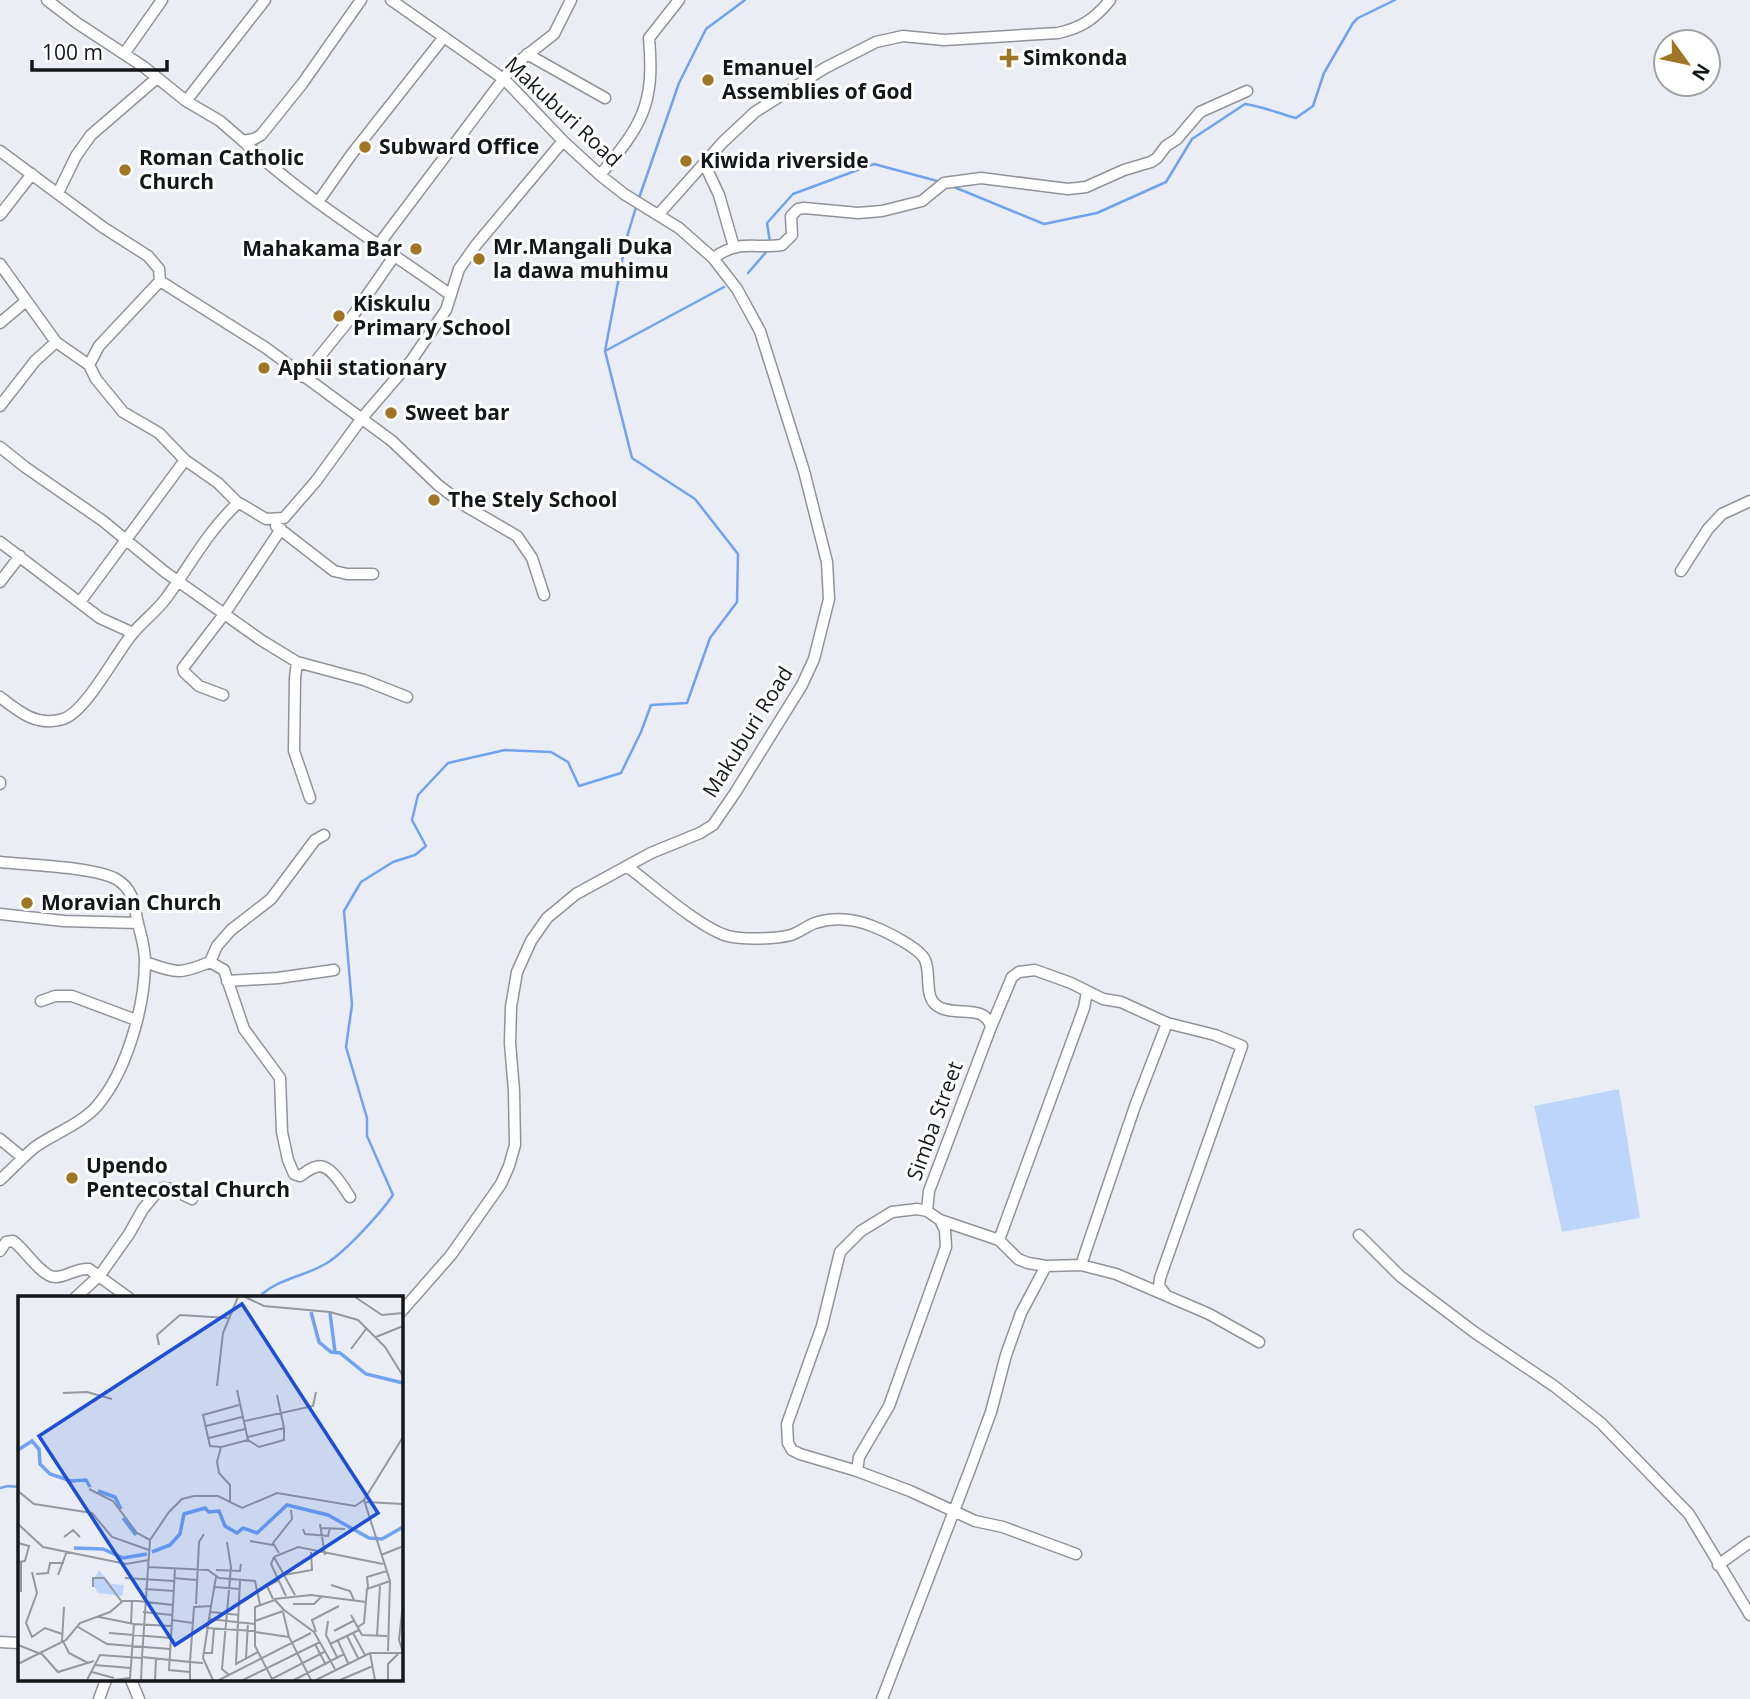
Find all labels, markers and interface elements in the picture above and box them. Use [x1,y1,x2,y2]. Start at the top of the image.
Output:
scale bar [32,28,166,72]
north arrow [1652,28,1722,98]
text: 100 m [42,38,103,66]
place label: Simkonda [1023,43,1127,71]
street label: Makuburi Road [499,50,628,173]
marker: Simkonda [1001,50,1017,66]
place label: Emanuel Assemblies of God [722,53,913,105]
text: N [1686,59,1716,86]
marker: Emanuel Assemblies of God [700,72,716,88]
place label: Subward Office [379,132,539,160]
marker: Subward Office [357,139,373,155]
place label: Roman Catholic Church [139,143,304,195]
place label: Kiwida riverside [700,146,869,174]
marker: Kiwida riverside [678,153,694,169]
marker: Roman Catholic Church [117,162,133,178]
place label: Mr.Mangali Duka la dawa muhimu [493,232,672,284]
place label: Mahakama Bar [242,234,402,262]
marker: Mahakama Bar [408,241,424,257]
marker: Mr.Mangali Duka la dawa muhimu [471,251,487,267]
place label: Kiskulu Primary School [353,289,511,341]
marker: Kiskulu Primary School [331,308,347,324]
place label: Aphii stationary [278,353,447,381]
marker: Aphii stationary [256,360,272,376]
place label: Sweet bar [405,398,510,426]
marker: Sweet bar [383,405,399,421]
place label: The Stely School [448,485,617,513]
marker: The Stely School [426,492,442,508]
street label: Makuburi Road [696,661,799,802]
place label: Moravian Church [41,888,221,916]
marker: Moravian Church [19,895,35,911]
street label: Simba Street [900,1057,969,1184]
place label: Upendo Pentecostal Church [86,1151,290,1203]
marker: Upendo Pentecostal Church [64,1170,80,1186]
inset map [18,1296,402,1682]

